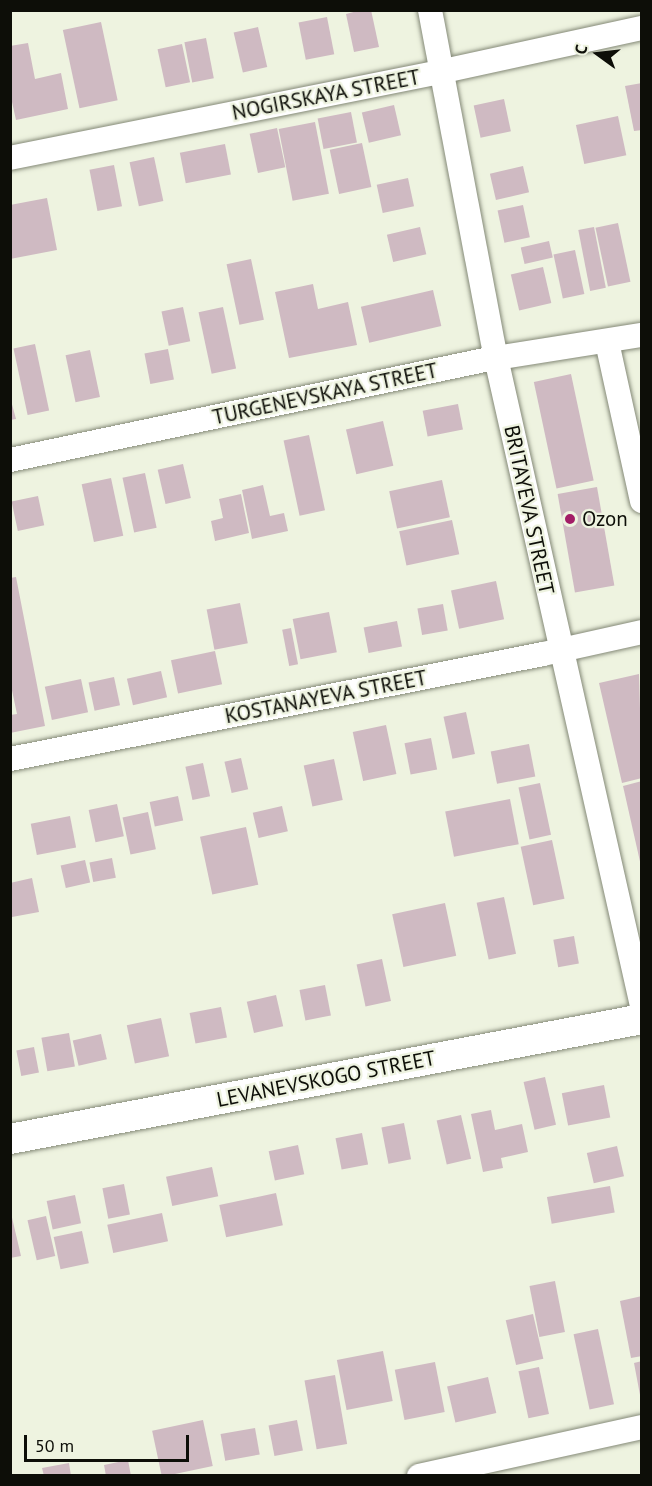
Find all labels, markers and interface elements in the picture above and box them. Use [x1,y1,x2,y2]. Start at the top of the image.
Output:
north arrow [568,24,628,84]
text: С [570,42,591,56]
street label: NOGIRSKAYA STREET [229,64,423,126]
street label: TURGENEVSKAYA STREET [210,358,440,430]
street label: BRITAYEVA STREET [499,423,559,597]
place label: Ozon [582,506,628,532]
marker: Ozon [563,512,577,526]
street label: KOSTANAYEVA STREET [222,665,430,729]
street label: LEVANEVSKOGO STREET [214,1045,438,1113]
scale bar [27,1423,192,1461]
text: 50 m [35,1434,74,1457]

